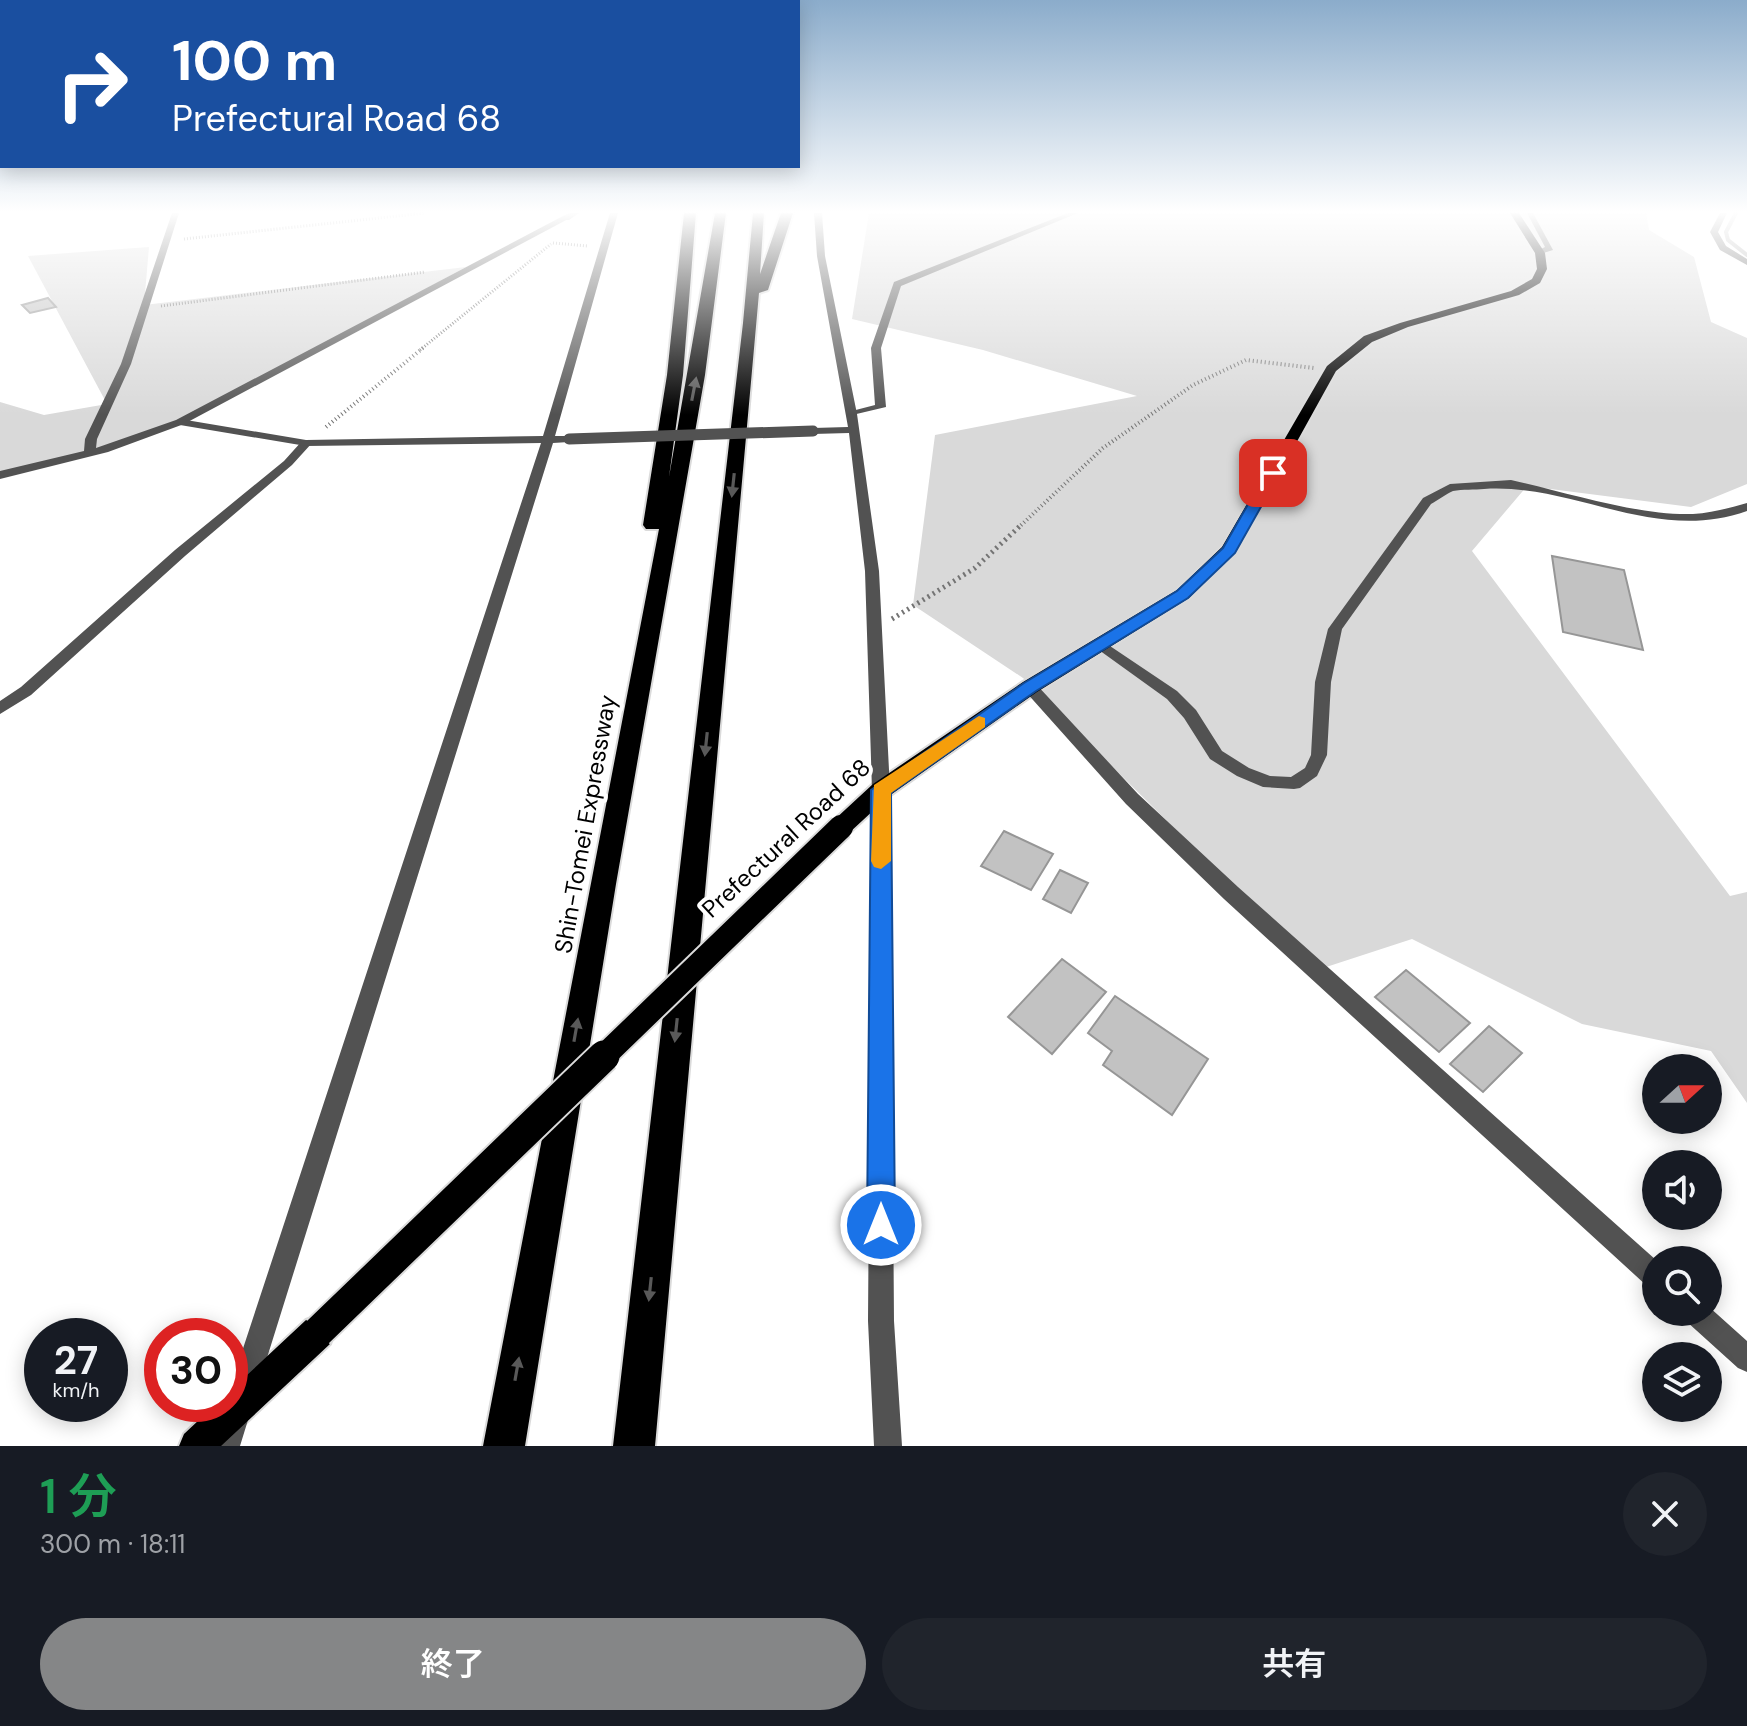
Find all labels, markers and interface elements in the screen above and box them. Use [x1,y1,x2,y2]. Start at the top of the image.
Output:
text: 100 m [172,24,337,97]
icon: right [40,32,144,136]
text: Prefectural Road 68 [172,95,501,142]
one-way arrow [689,376,701,401]
pin [1239,439,1307,507]
icon: arrive [1251,451,1295,495]
one-way arrow [726,473,739,498]
street label: Shin-Tomei Expressway [547,692,623,956]
one-way arrow [699,732,712,757]
street label: Prefectural Road 68 [695,752,877,924]
one-way arrow [571,1018,583,1043]
one-way arrow [670,1018,683,1043]
north arrow [1642,1054,1722,1134]
map controls [1642,1054,1722,1422]
button: sound [1642,1150,1722,1230]
position arrow [839,1183,923,1267]
button: search [1642,1246,1722,1326]
one-way arrow [644,1277,657,1302]
speed limit sign: 30 [144,1318,248,1422]
text: 27 [54,1334,98,1386]
button: layers [1642,1342,1722,1422]
one-way arrow [512,1356,524,1381]
text: km/h [52,1377,100,1403]
text: 1 分 [40,1465,116,1528]
button: close [1623,1472,1707,1556]
text: 300 m · 18:11 [40,1527,185,1561]
button: 終了 [40,1618,866,1710]
button: 共有 [882,1618,1707,1710]

